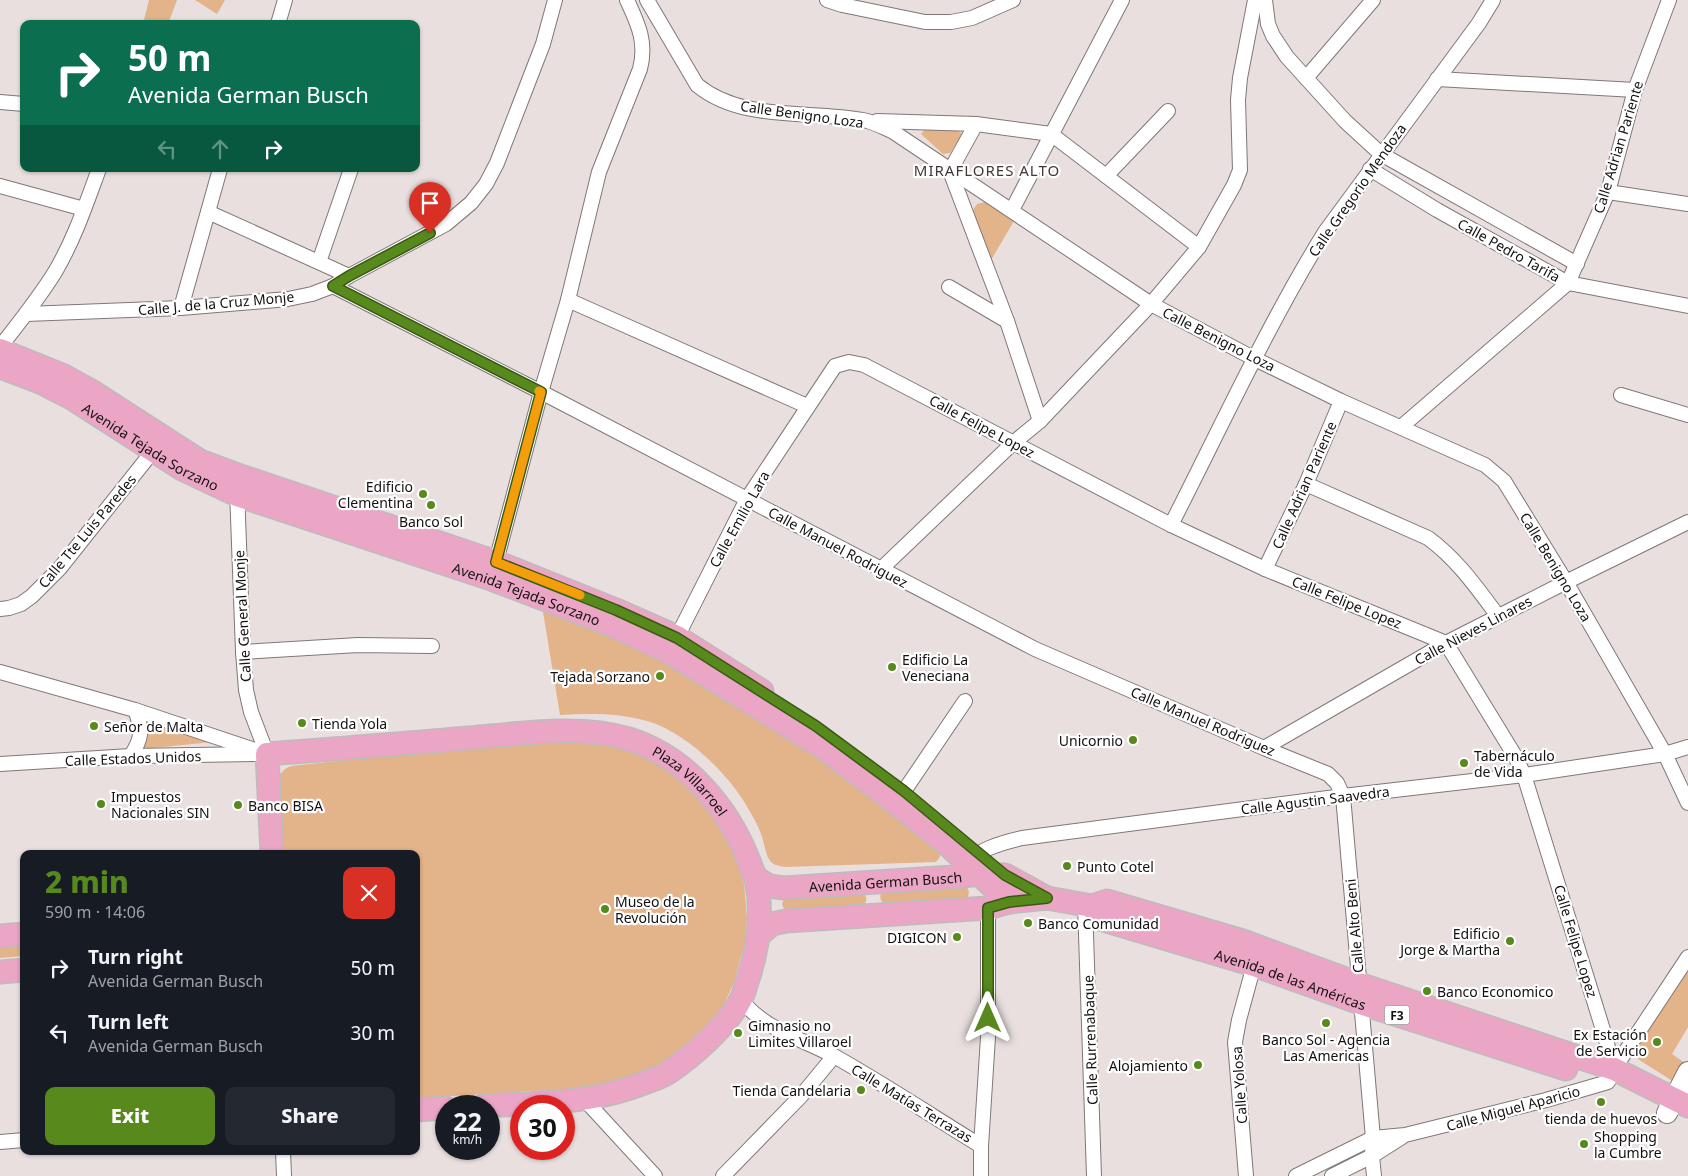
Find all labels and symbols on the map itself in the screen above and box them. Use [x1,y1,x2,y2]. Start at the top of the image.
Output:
street label: Calle Adrian Pariente [1589,78,1647,216]
street label: Calle Benigno Loza [739,96,865,132]
street label: Calle Gregorio Mendoza [1304,120,1410,260]
district label: MIRAFLORES ALTO [914,160,1060,180]
pin [409,182,451,233]
street label: Calle Pedro Tarifa [1454,214,1564,286]
street label: Calle J. de la Cruz Monje [137,287,295,319]
street label: Calle Benigno Loza [1159,302,1279,376]
street label: Calle Felipe Lopez [926,390,1038,462]
street label: Avenida Tejada Sorzano [79,398,222,495]
street label: Calle Adrian Pariente [1267,418,1341,552]
street label: Calle Emilio Lara [705,467,773,571]
street label: Calle Tte Luis Paredes [34,470,140,592]
place label: Edificio Clementina [338,477,413,512]
marker: Edificio Clementina [417,488,429,500]
marker: Banco Sol [425,499,437,511]
street label: Calle Manuel Rodriguez [765,502,911,592]
street label: Calle Benigno Loza [1516,509,1596,625]
place label: Banco Sol [399,512,463,531]
street label: Calle General Monje [229,549,255,682]
street label: Avenida Tejada Sorzano [450,557,603,629]
street label: Calle Felipe Lopez [1289,571,1405,633]
street label: Calle Nieves Linares [1411,591,1535,669]
place label: Edificio La Veneciana [902,650,969,685]
marker: Edificio La Veneciana [886,661,898,673]
place label: Tejada Sorzano [550,667,650,686]
marker: Tejada Sorzano [654,670,666,682]
street label: Calle Manuel Rodriguez [1128,682,1279,760]
place label: Tienda Yola [312,714,387,733]
place label: Señor de Malta [104,717,203,736]
marker: Tienda Yola [296,717,308,729]
marker: Señor de Malta [88,720,100,732]
place label: Unicornio [1059,731,1123,750]
marker: Unicornio [1127,734,1139,746]
street label: Plaza Villarroel [649,741,732,819]
street label: Calle Estados Unidos [64,746,202,770]
place label: Tabernáculo de Vida [1474,746,1555,781]
marker: Tabernáculo de Vida [1458,757,1470,769]
street label: Calle Agustin Saavedra [1240,781,1390,819]
place label: Impuestos Nacionales SIN [111,787,210,822]
place label: Banco BISA [248,796,323,815]
marker: Impuestos Nacionales SIN [95,798,107,810]
marker: Banco BISA [232,799,244,811]
place label: Punto Cotel [1077,857,1154,876]
marker: Punto Cotel [1061,860,1073,872]
street label: Avenida German Busch [808,867,963,896]
street label: Calle Alto Beni [1340,878,1368,974]
street label: Calle Felipe Lopez [1550,882,1602,1000]
place label: Museo de la Revolución [615,892,695,927]
marker: Museo de la Revolución [599,903,611,915]
place label: Banco Comunidad [1038,914,1159,933]
marker: Banco Comunidad [1022,917,1034,929]
place label: Edificio Jorge & Martha [1398,924,1500,959]
place label: DIGICON [887,928,947,947]
marker: DIGICON [951,931,963,943]
marker: Edificio Jorge & Martha [1504,935,1516,947]
street label: Avenida de las Américas [1212,944,1369,1014]
street label: Calle Rurrenabaque [1078,975,1102,1105]
place label: Banco Economico [1437,982,1553,1001]
marker: Banco Economico [1421,985,1433,997]
position arrow [961,991,1013,1043]
road number: F3 [1384,1006,1410,1024]
place label: Gimnasio no Limites Villaroel [748,1016,852,1051]
marker: Banco Sol - Agencia Las Americas [1320,1017,1332,1029]
place label: Ex Estación de Servicio [1573,1025,1647,1060]
marker: Gimnasio no Limites Villaroel [732,1027,744,1039]
place label: Banco Sol - Agencia Las Americas [1262,1030,1390,1065]
marker: Ex Estación de Servicio [1651,1036,1663,1048]
street label: Calle Yolosa [1227,1046,1251,1124]
place label: Alojamiento [1109,1056,1188,1075]
street label: Calle Matías Terrazas [848,1059,976,1147]
marker: Alojamiento [1192,1059,1204,1071]
place label: Tienda Candelaria [732,1081,851,1100]
street label: Calle Miguel Aparicio [1444,1081,1582,1135]
marker: Tienda Candelaria [855,1084,867,1096]
speed limit sign: 30 [510,1095,575,1160]
marker: tienda de huevos [1595,1096,1607,1108]
place label: tienda de huevos [1545,1109,1658,1128]
place label: Shopping la Cumbre [1594,1127,1662,1162]
marker: Shopping la Cumbre [1578,1138,1590,1150]

